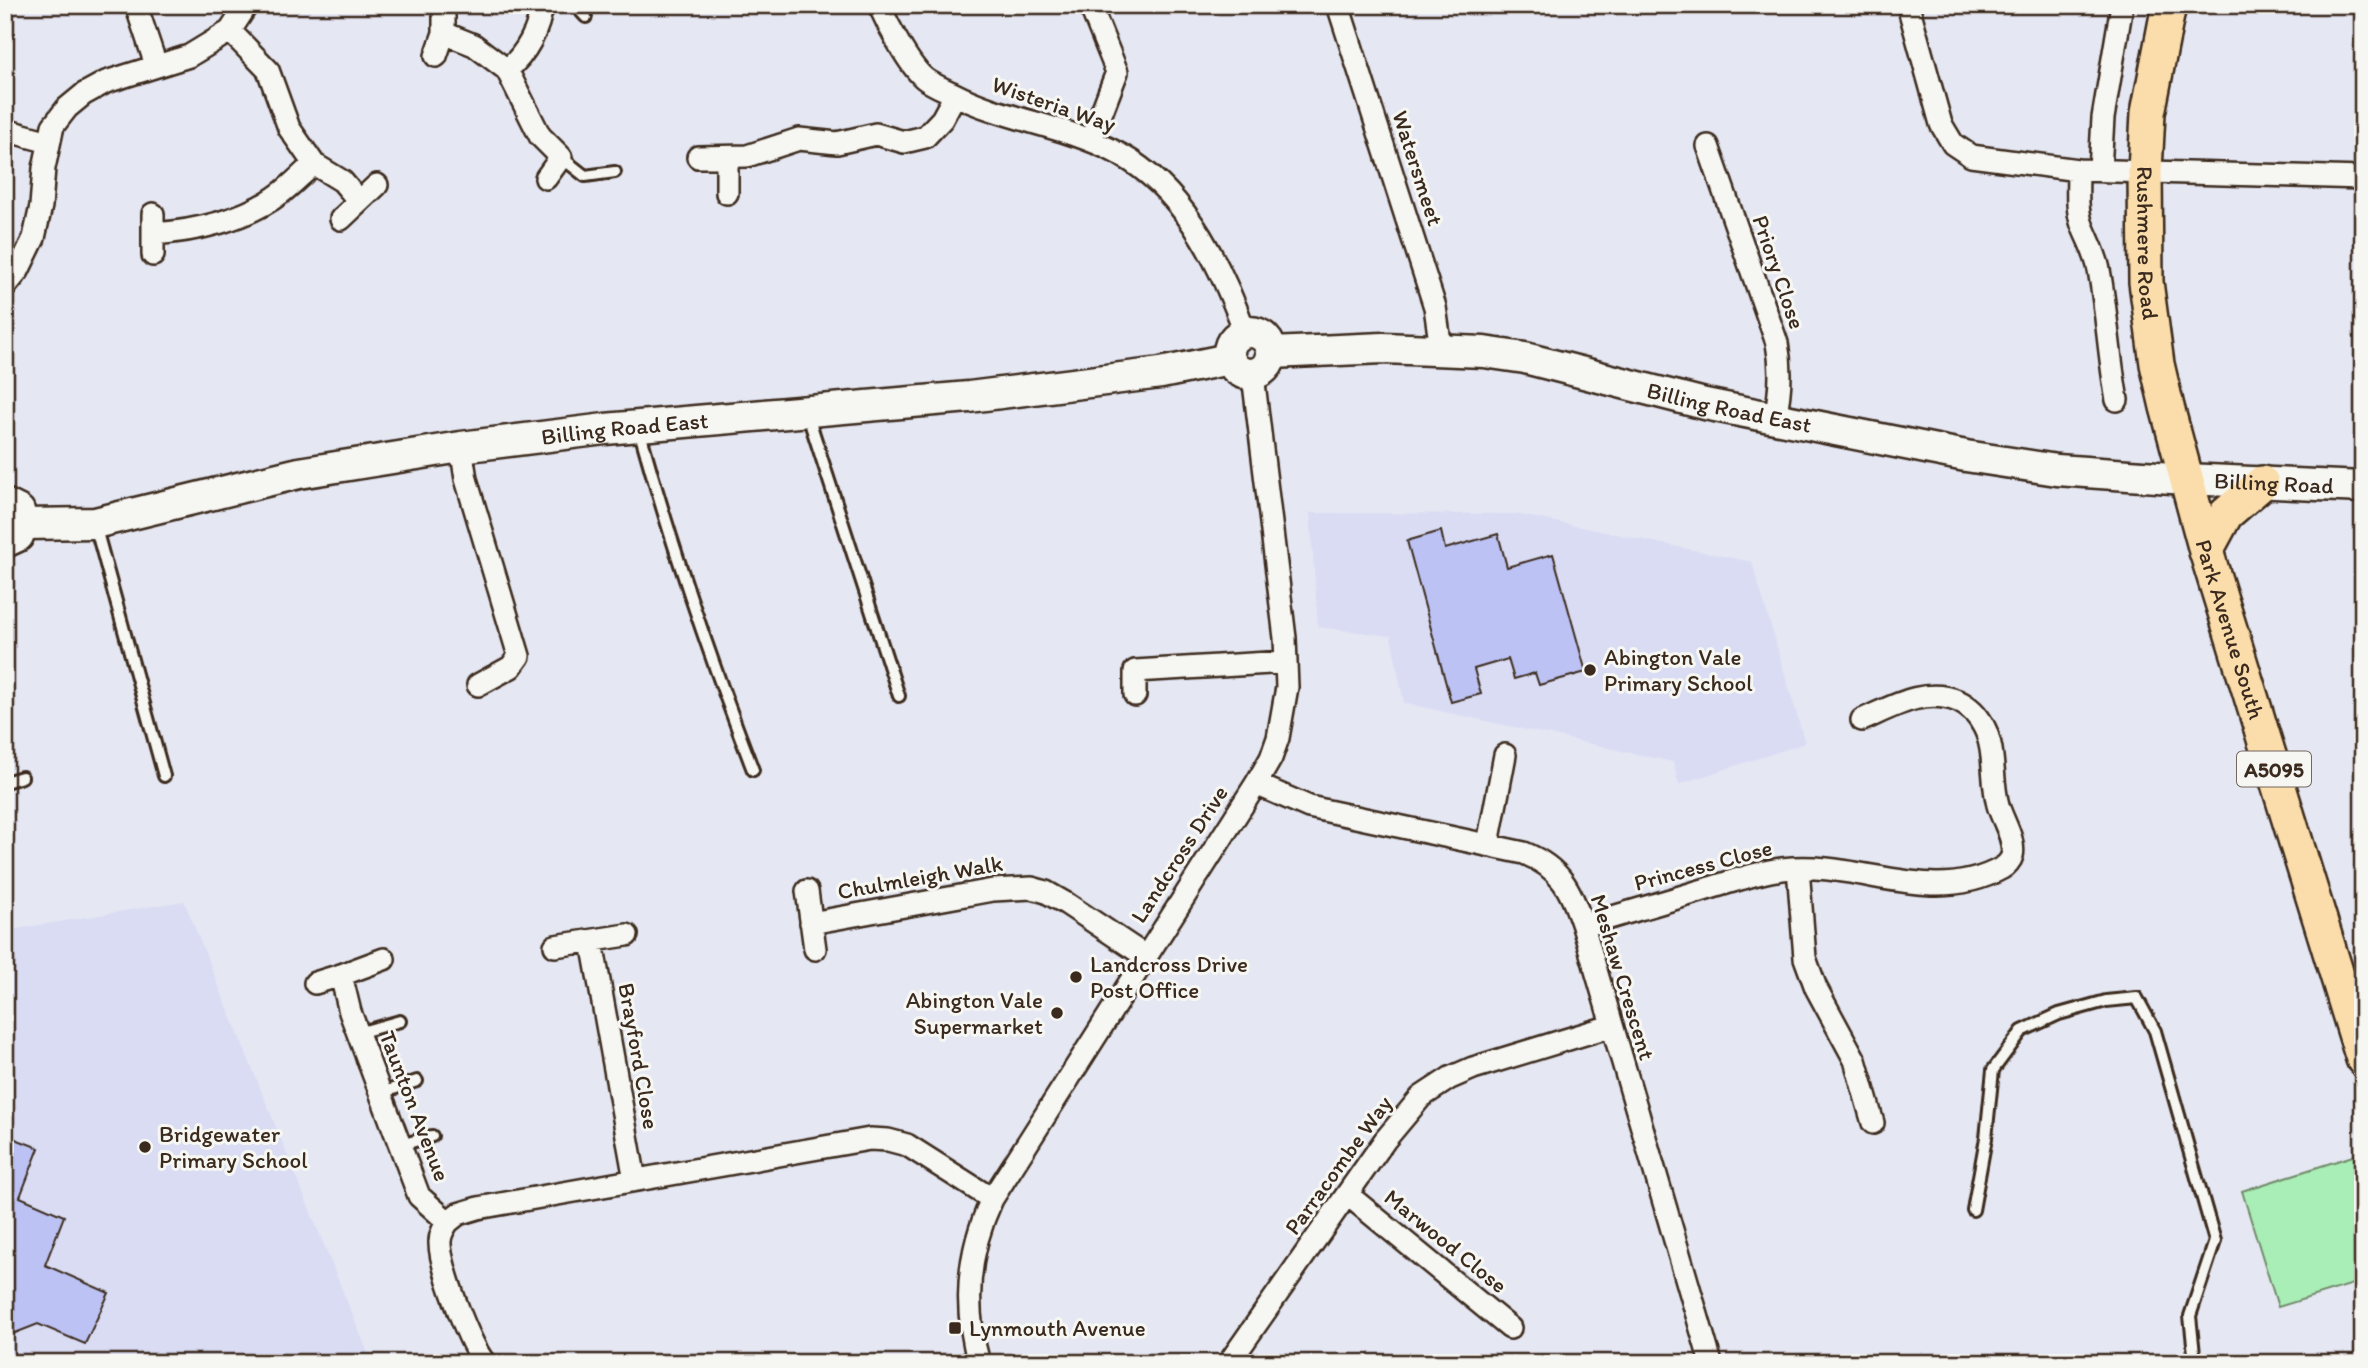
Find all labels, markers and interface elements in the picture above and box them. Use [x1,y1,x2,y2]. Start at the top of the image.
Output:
street label: Wisteria Way [988,70,1120,138]
street label: Watersmeet [1386,107,1450,229]
street label: Rushmere Road [2131,166,2165,321]
street label: Priory Close [1746,211,1812,333]
street label: Billing Road East [1644,376,1814,439]
street label: Billing Road East [540,406,710,451]
street label: Billing Road [2214,466,2334,500]
street label: Park Avenue South [2189,536,2271,723]
place label: Abington Vale Primary School [1604,643,1753,697]
marker: Abington Vale Primary School [1582,662,1598,678]
road number: A5095 [2237,752,2311,786]
street label: Landcross Drive [1124,780,1234,928]
street label: Princess Close [1631,833,1775,897]
street label: Chulmleigh Walk [835,849,1005,905]
street label: Meshaw Crescent [1585,891,1662,1064]
place label: Landcross Drive Post Office [1090,950,1248,1004]
marker: Landcross Drive Post Office [1068,969,1084,985]
street label: Brayford Close [612,981,666,1131]
place label: Abington Vale Supermarket [906,986,1043,1040]
marker: Abington Vale Supermarket [1049,1005,1065,1021]
street label: Taunton Avenue [374,1027,456,1185]
street label: Parracombe Way [1278,1090,1398,1240]
place label: Bridgewater Primary School [159,1120,308,1174]
marker: Bridgewater Primary School [137,1139,153,1155]
street label: Marwood Close [1379,1183,1513,1299]
place label: Lynmouth Avenue [969,1314,1146,1342]
marker: Lynmouth Avenue [947,1320,963,1336]

